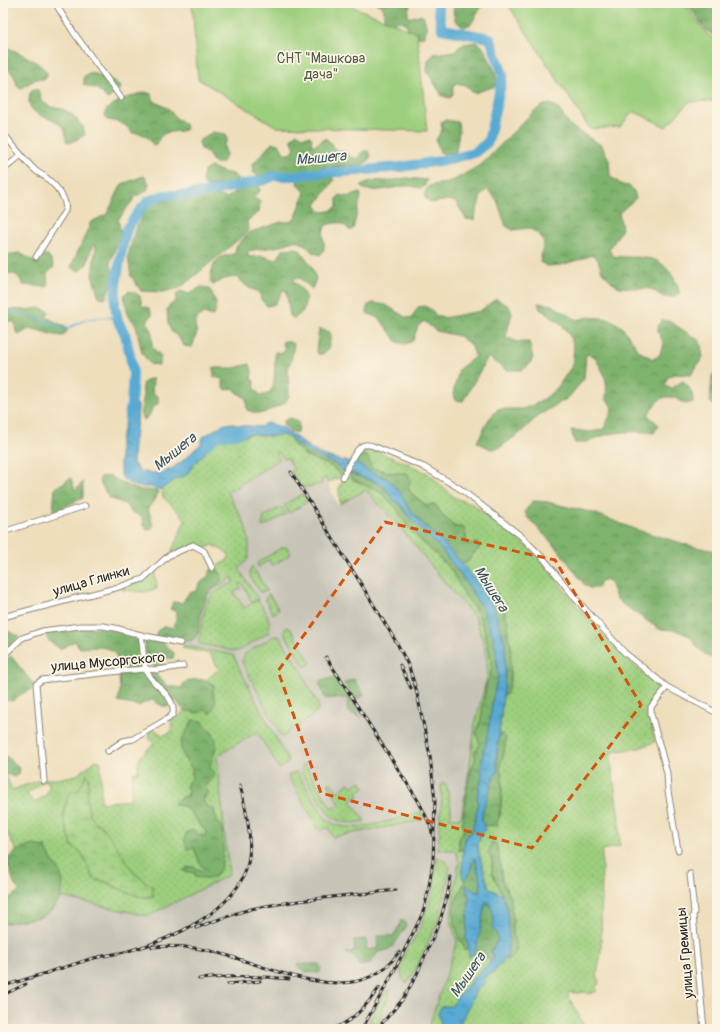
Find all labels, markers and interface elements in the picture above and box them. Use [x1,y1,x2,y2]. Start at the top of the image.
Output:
park label: СНТ "Машкова дача" [277,50,365,83]
water label: Мышега [295,146,348,170]
water label: Мышега [149,428,201,475]
street label: улица Глинки [50,562,131,600]
water label: Мышега [470,563,513,616]
street label: улица Мусоргского [49,649,166,676]
street label: улица Гремицы [673,907,698,1000]
water label: Мышега [446,948,491,1001]

